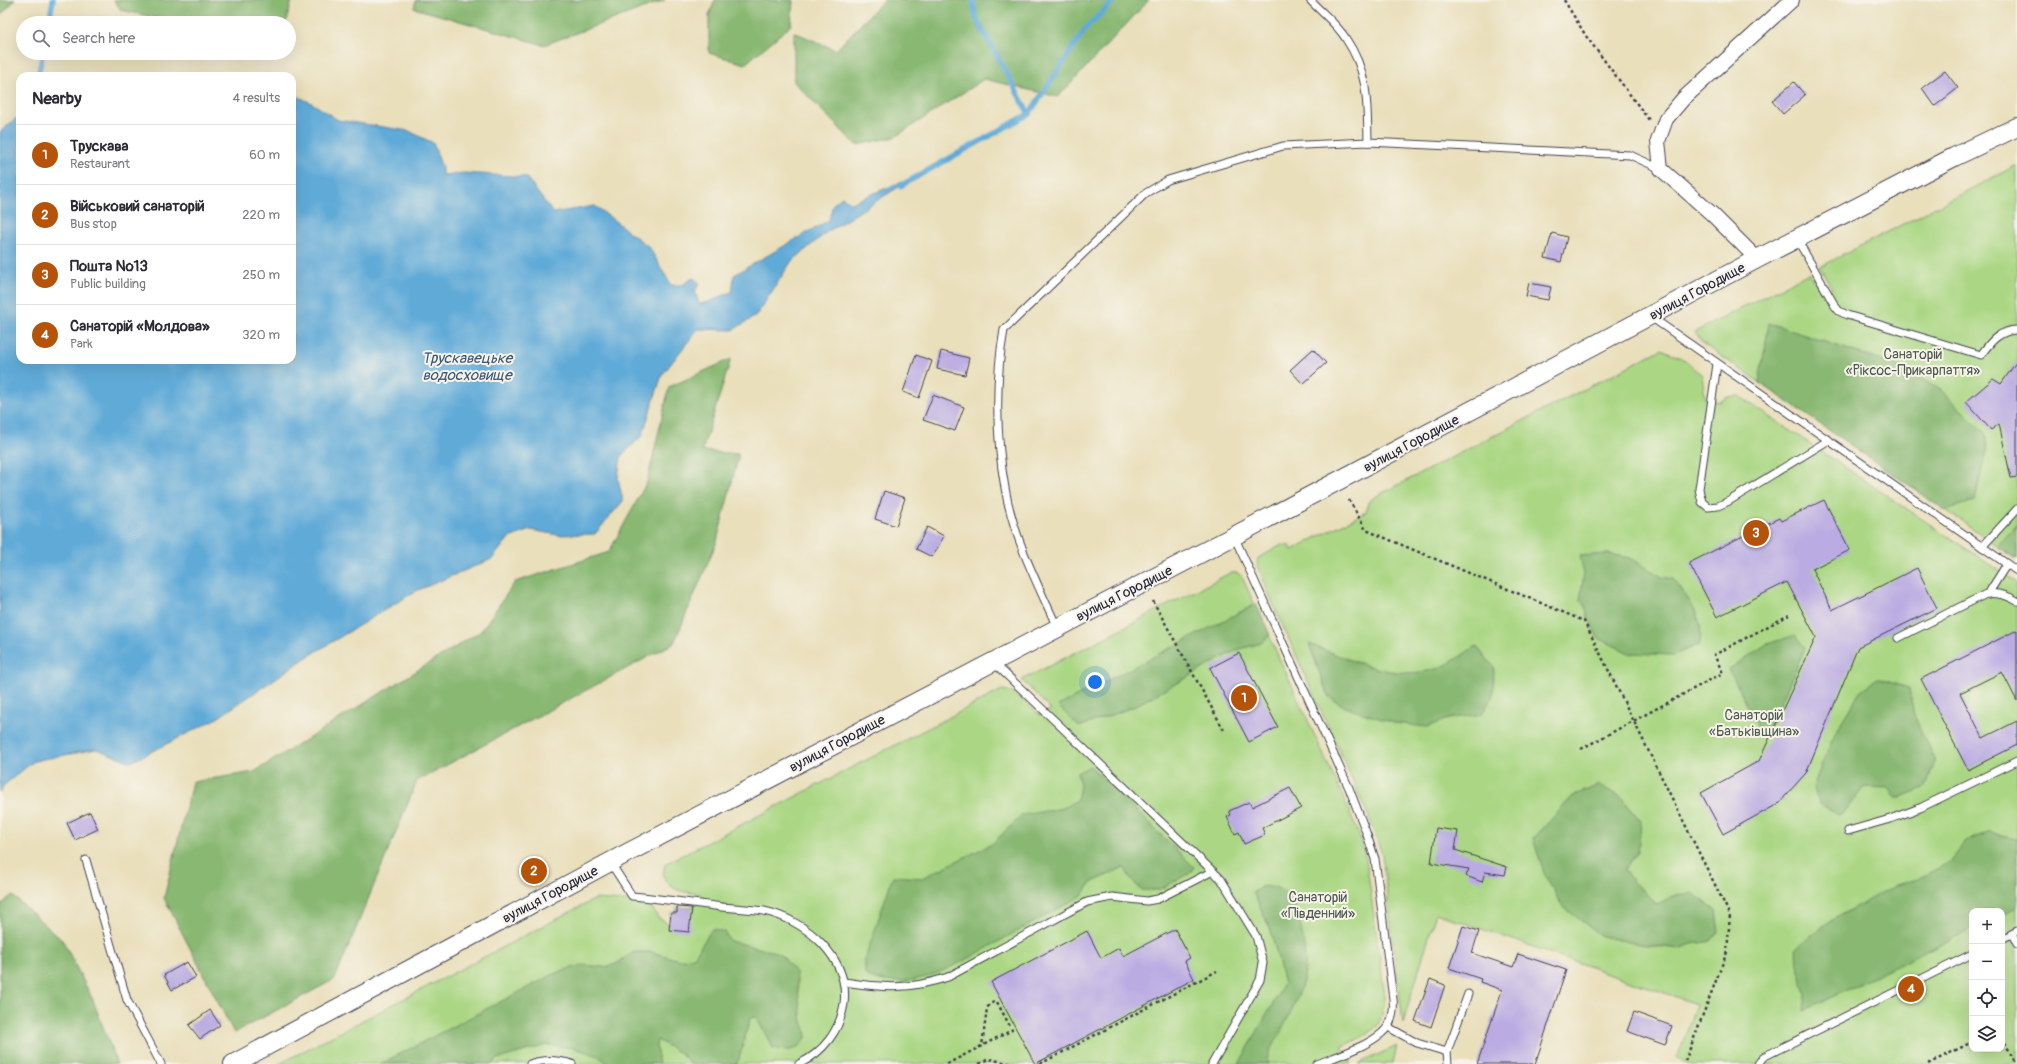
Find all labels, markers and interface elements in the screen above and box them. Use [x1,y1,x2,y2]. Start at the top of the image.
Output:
search box [16,16,296,60]
icon: search [30,27,52,49]
text: Search here [62,29,135,48]
text: Nearby [32,88,81,109]
text: 4 results [233,90,280,106]
text: Трускава [70,137,129,156]
text: 1 [42,147,48,163]
text: 60 m [249,147,280,163]
text: Restaurant [70,156,130,172]
text: Військовий санаторій [70,197,205,216]
text: 2 [41,207,49,223]
text: 220 m [242,207,280,223]
text: Bus stop [70,216,117,232]
text: Пошта №13 [70,257,148,276]
street label: вулиця Городище [1646,259,1748,324]
text: 3 [41,267,49,283]
text: 250 m [242,267,280,283]
text: Public building [70,276,146,292]
text: Санаторій «Молдова» [70,317,210,336]
text: 4 [41,327,49,343]
text: 320 m [242,327,280,343]
text: Park [70,336,93,352]
park label: Санаторій «Ріксос-Прикарпаття» [1846,346,1980,379]
water label: Трускавецьке водосховище [422,349,514,385]
street label: вулиця Городище [1360,411,1462,476]
pin: 3 [1743,518,1769,548]
street label: вулиця Городище [1073,562,1175,625]
your location [1085,672,1105,692]
pin: 1 [1231,683,1257,713]
park label: Санаторій «Батьківщина» [1709,707,1799,740]
street label: вулиця Городище [786,711,888,776]
pin: 2 [521,856,547,886]
street label: вулиця Городище [499,862,601,927]
park label: Санаторій «Південний» [1281,889,1355,922]
map controls [1969,908,2005,1052]
button: + [1969,908,2005,944]
button: − [1969,944,2005,980]
pin: 4 [1898,974,1924,1004]
button: locate [1969,980,2005,1016]
button: layers [1969,1016,2005,1052]

